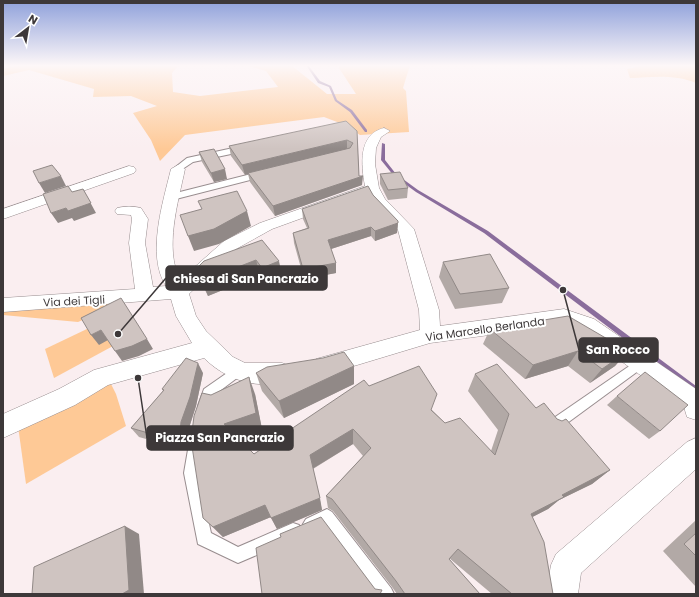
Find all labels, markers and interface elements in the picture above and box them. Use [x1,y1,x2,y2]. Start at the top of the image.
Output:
north arrow [8,8,48,48]
text: N [25,10,41,28]
callout: chiesa di San Pancrazio [166,266,327,290]
text: chiesa di San Pancrazio [173,270,319,287]
street label: Via dei Tigli [43,291,106,311]
street label: Via Marcello Berlanda [424,313,546,345]
callout: San Rocco [579,338,658,362]
text: San Rocco [586,341,650,358]
callout: Piazza San Pancrazio [147,426,293,450]
text: Piazza San Pancrazio [155,429,285,446]

